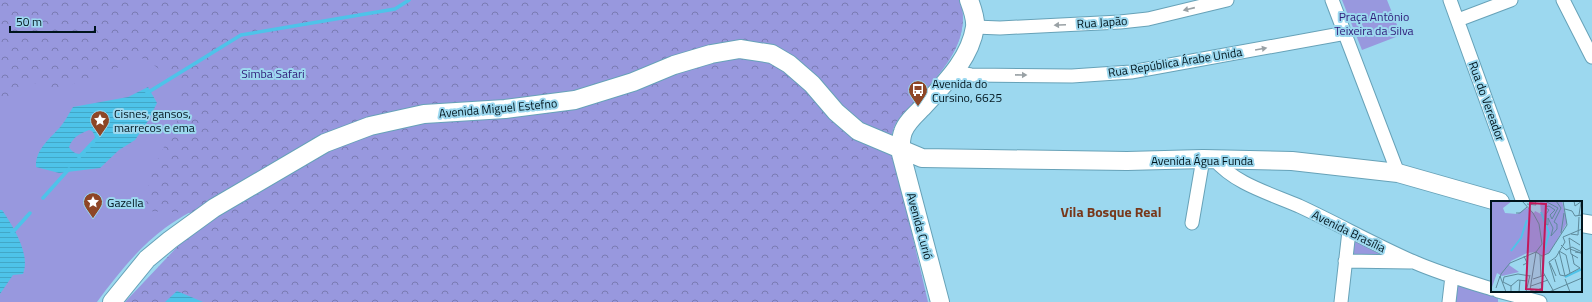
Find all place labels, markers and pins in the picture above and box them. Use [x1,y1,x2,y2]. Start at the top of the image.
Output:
place label: Avenida do Cursino, 6625 [932,74,1002,107]
bus stop icon: Avenida do Cursino, 6625 [907,79,929,107]
place label: Cisnes, gansos, marrecos e ema [114,104,195,137]
place icon: Cisnes, gansos, marrecos e ema [89,109,111,137]
place icon: Gazella [82,191,104,219]
place label: Gazella [107,193,143,212]

